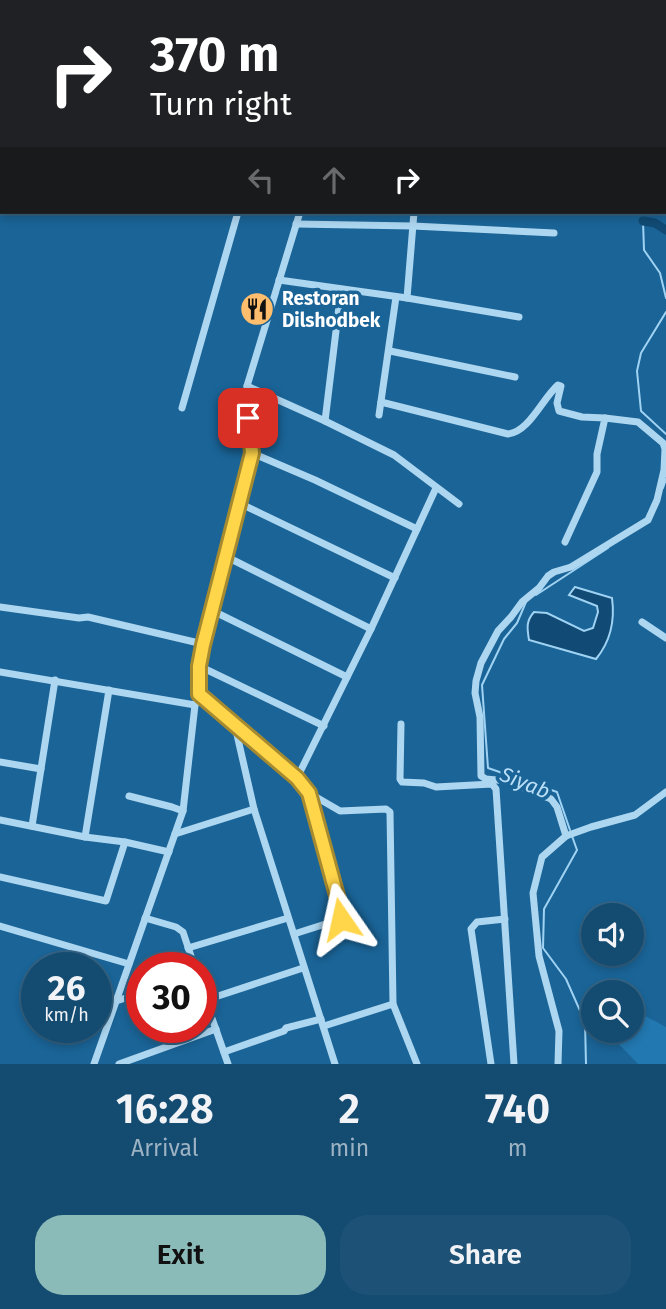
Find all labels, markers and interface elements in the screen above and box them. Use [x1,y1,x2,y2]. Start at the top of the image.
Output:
text: 370 m [150,25,279,84]
icon: right [35,28,126,119]
text: Turn right [150,85,292,123]
icon: left [242,161,280,199]
icon: ahead [315,161,353,199]
icon: right [388,161,426,199]
place label: Restoran Dilshodbek [282,287,381,332]
restaurant icon: Restoran Dilshodbek [238,290,276,328]
pin [218,388,278,448]
icon: arrive [229,399,267,437]
water label: Siyab [495,761,554,805]
position arrow [304,882,378,956]
map controls [581,903,644,1043]
button: sound [581,903,644,966]
speed limit sign: 30 [126,952,217,1043]
text: 26 [48,967,85,1009]
button: search [581,980,644,1043]
text: km/h [44,1004,89,1026]
text: 16:28 [116,1084,214,1134]
text: 2 [339,1084,360,1134]
text: 740 [485,1084,550,1134]
text: Arrival [131,1134,198,1162]
text: min [330,1134,369,1162]
text: m [508,1134,527,1162]
button: Exit [35,1215,326,1295]
button: Share [340,1215,631,1295]

